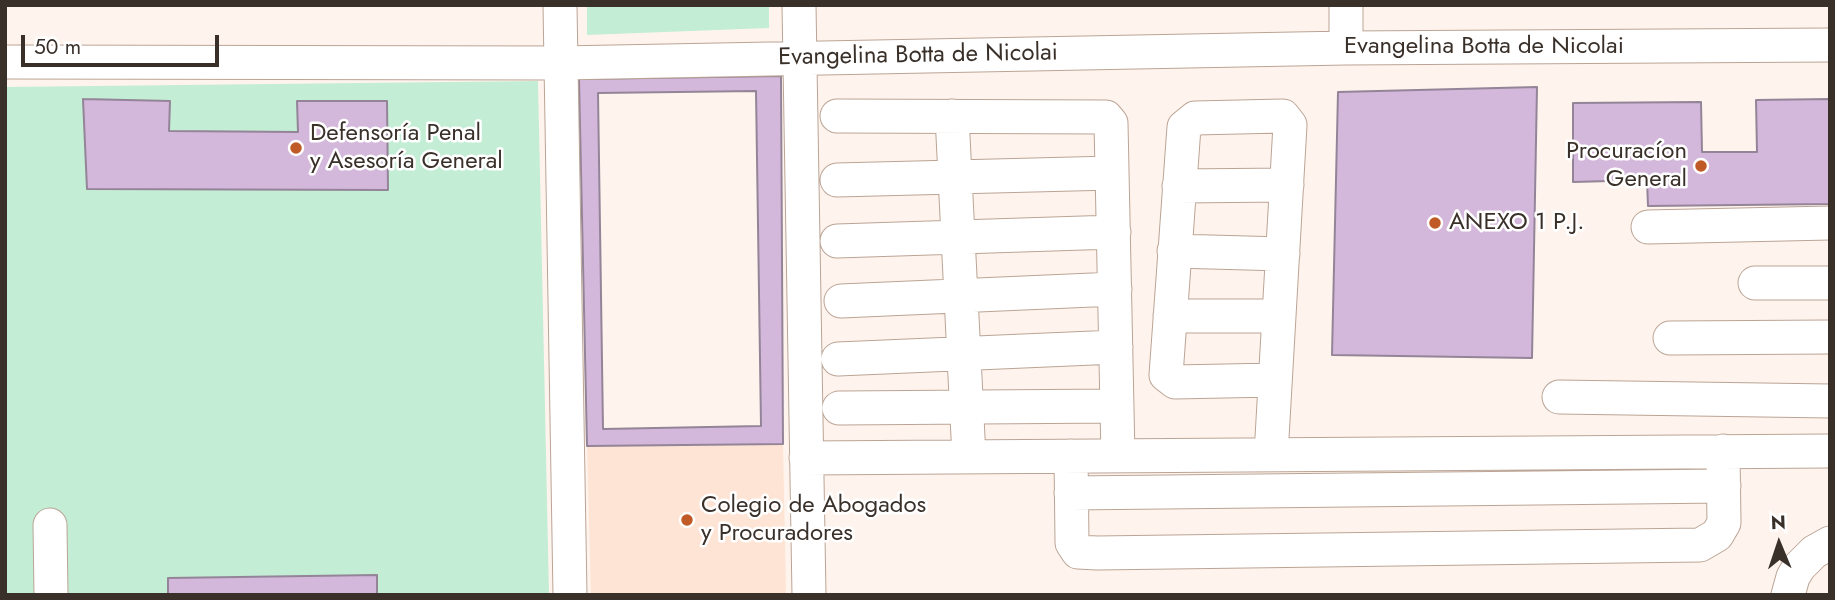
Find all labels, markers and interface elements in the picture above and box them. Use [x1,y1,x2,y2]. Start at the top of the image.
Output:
scale bar [24,21,222,65]
text: 50 m [34,32,81,62]
street label: Evangelina Botta de Nicolai [1344,33,1624,61]
street label: Evangelina Botta de Nicolai [778,39,1058,73]
place label: Defensoría Penal y Asesoría General [310,120,503,176]
place label: Procuracíon General [1566,138,1687,194]
marker: Defensoría Penal y Asesoría General [288,140,304,156]
marker: Procuracíon General [1693,158,1709,174]
place label: ANEXO 1 P.J. [1449,209,1585,237]
marker: ANEXO 1 P.J. [1427,215,1443,231]
place label: Colegio de Abogados y Procuradores [701,492,926,548]
north arrow [1744,509,1814,579]
text: N [1770,509,1786,536]
marker: Colegio de Abogados y Procuradores [679,512,695,528]

